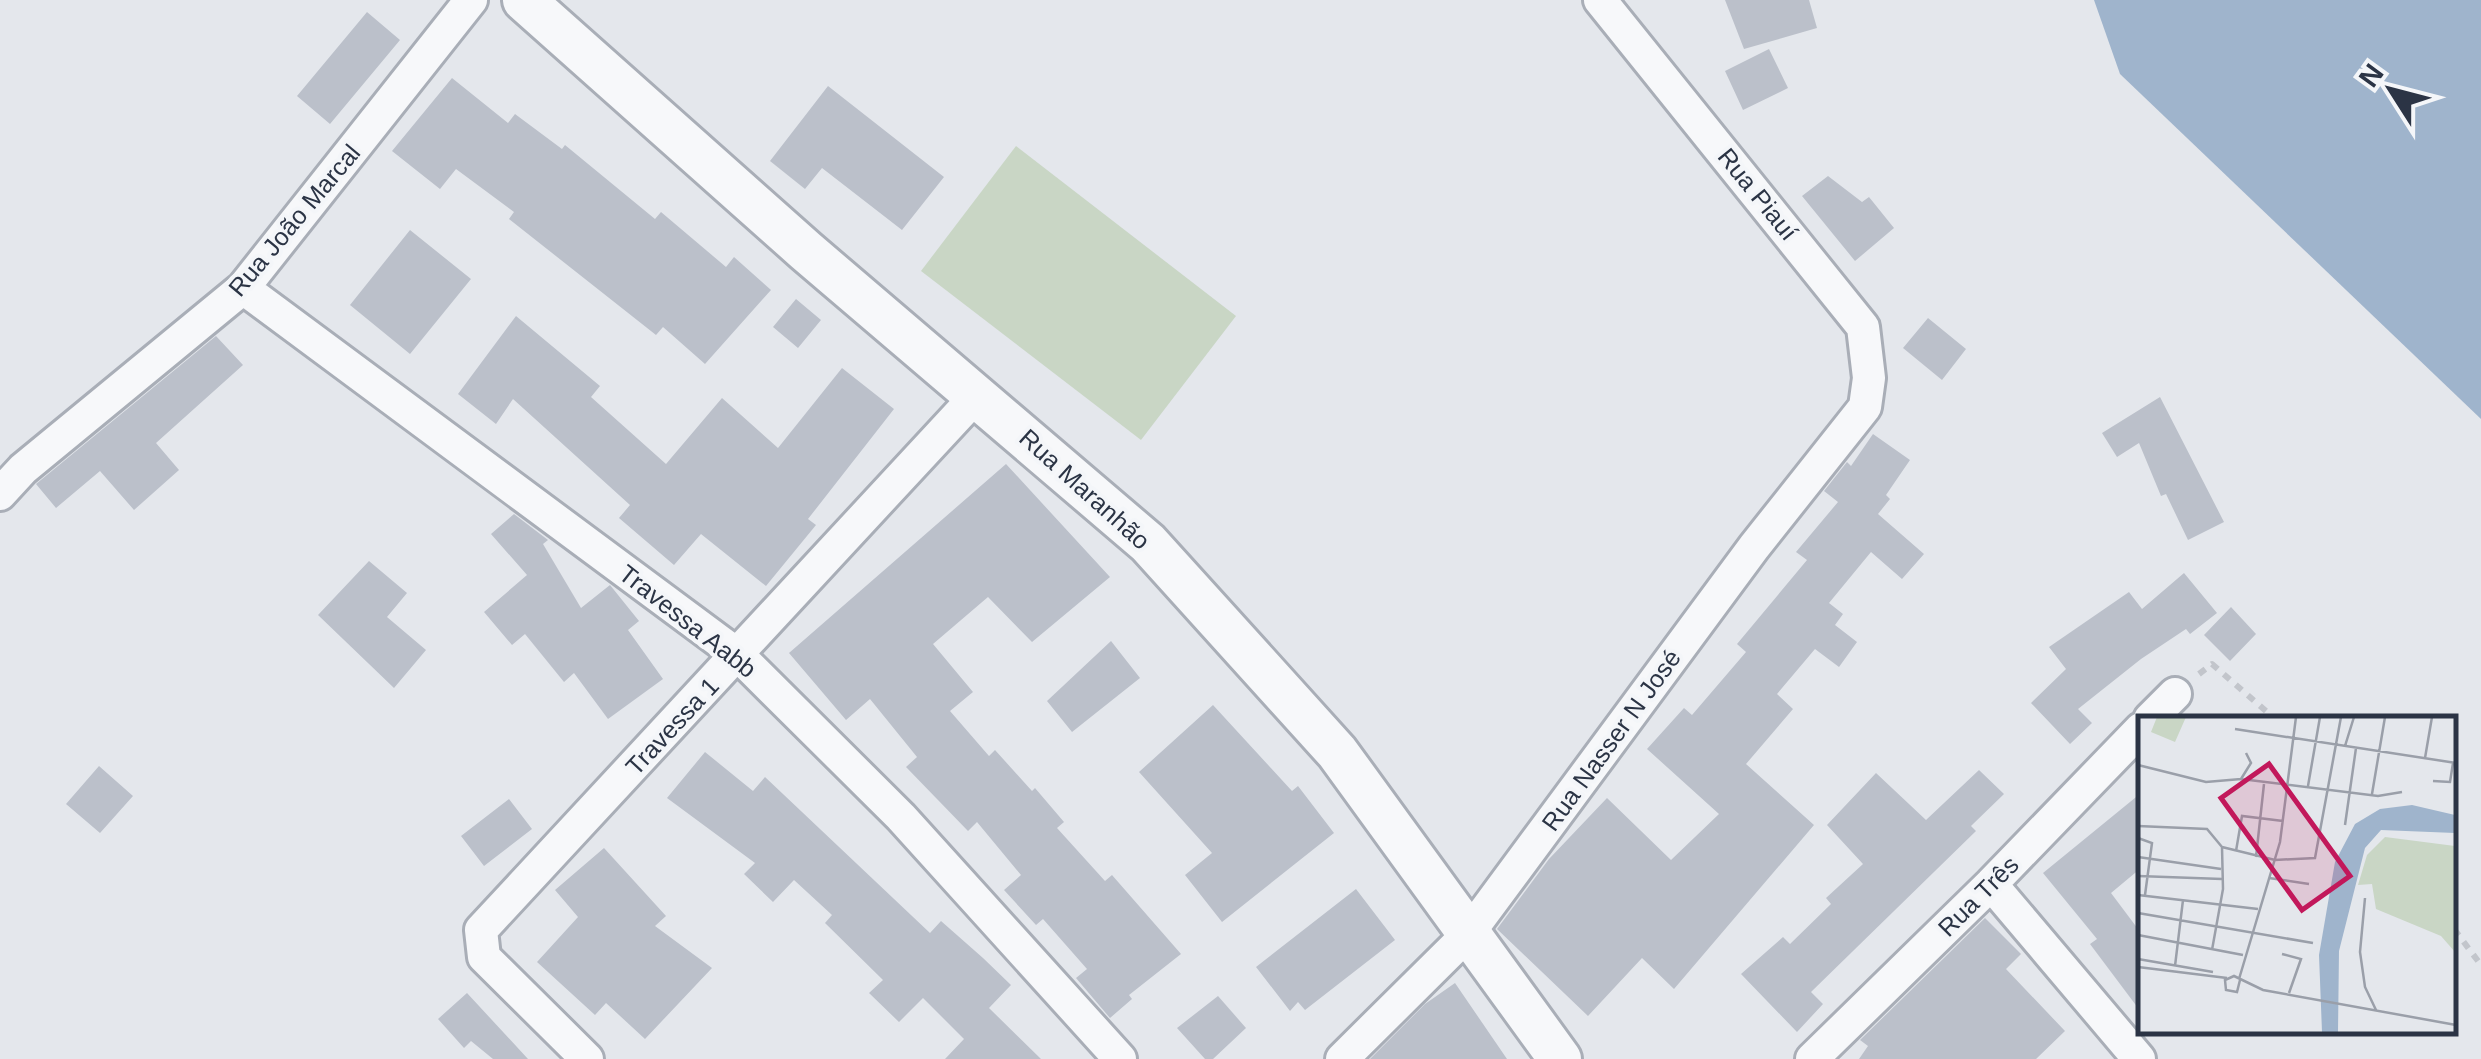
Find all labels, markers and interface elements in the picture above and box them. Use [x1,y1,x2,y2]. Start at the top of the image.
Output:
north arrow [2341,40,2441,140]
text: N [2353,58,2390,93]
street label: Rua João Marcal [223,139,365,301]
street label: Rua Piauí [1713,143,1803,246]
street label: Rua Maranhão [1014,423,1156,555]
street label: Travessa Aabb [614,559,762,683]
street label: Rua Nasser N José [1536,644,1686,836]
street label: Travessa 1 [620,672,724,780]
inset map [2138,716,2456,1034]
street label: Rua Três [1932,850,2024,942]

